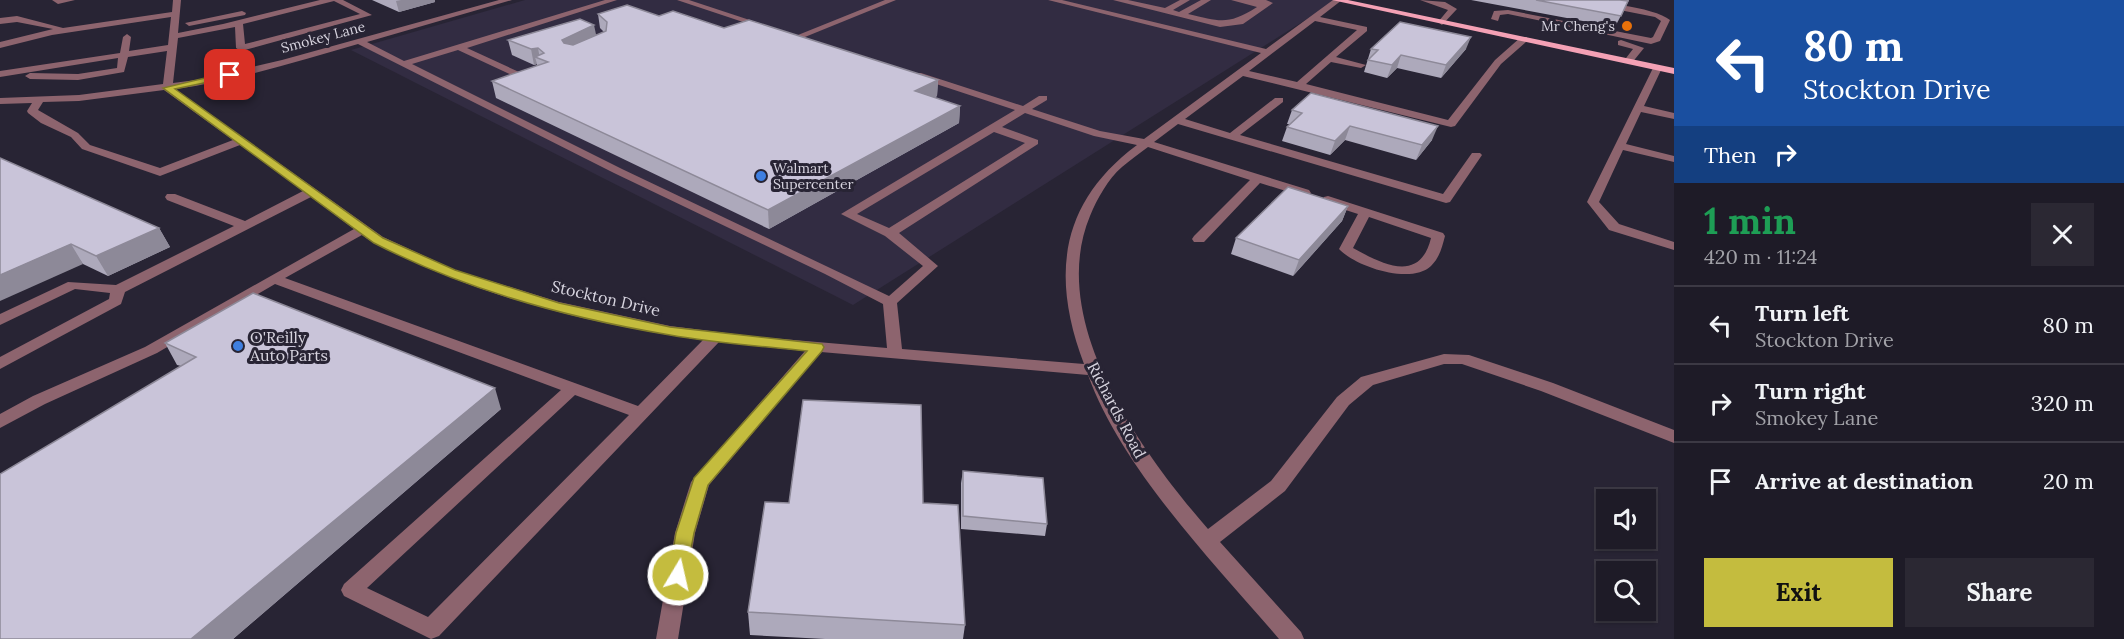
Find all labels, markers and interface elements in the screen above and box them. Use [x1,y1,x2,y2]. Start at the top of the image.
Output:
street label: Smokey Lane [279,17,367,57]
place label: Mr Cheng's [1541,17,1615,35]
marker: Mr Cheng's [1620,19,1634,33]
text: 80 m [1803,19,1903,73]
icon: left [1704,24,1782,102]
pin [204,49,255,100]
icon: arrive [213,58,246,91]
text: Stockton Drive [1803,72,1991,106]
icon: right [1769,138,1802,171]
text: Then [1704,141,1757,169]
place label: Walmart Supercenter [773,159,854,193]
marker: Walmart Supercenter [754,169,768,183]
text: 1 min [1704,198,1796,244]
button: close [2031,203,2094,266]
text: 420 m · 11:24 [1704,244,1817,269]
street label: Stockton Drive [550,276,663,320]
text: Turn left [1755,299,1849,327]
icon: left [1704,309,1737,342]
text: 80 m [2043,311,2094,339]
place label: O'Reilly Auto Parts [249,327,328,365]
text: Stockton Drive [1755,327,1894,352]
marker: O'Reilly Auto Parts [231,339,245,353]
street label: Richards Road [1083,358,1151,462]
text: Turn right [1755,377,1866,405]
icon: right [1704,387,1737,420]
text: 320 m [2031,389,2094,417]
text: Smokey Lane [1755,405,1878,430]
icon: arrive [1704,465,1737,498]
text: Arrive at destination [1755,467,1973,495]
text: 20 m [2043,467,2094,495]
map controls [1596,489,1656,621]
button: sound [1596,489,1656,549]
position arrow [646,543,710,607]
button: Exit [1704,558,1893,627]
button: Share [1905,558,2094,627]
button: search [1596,561,1656,621]

